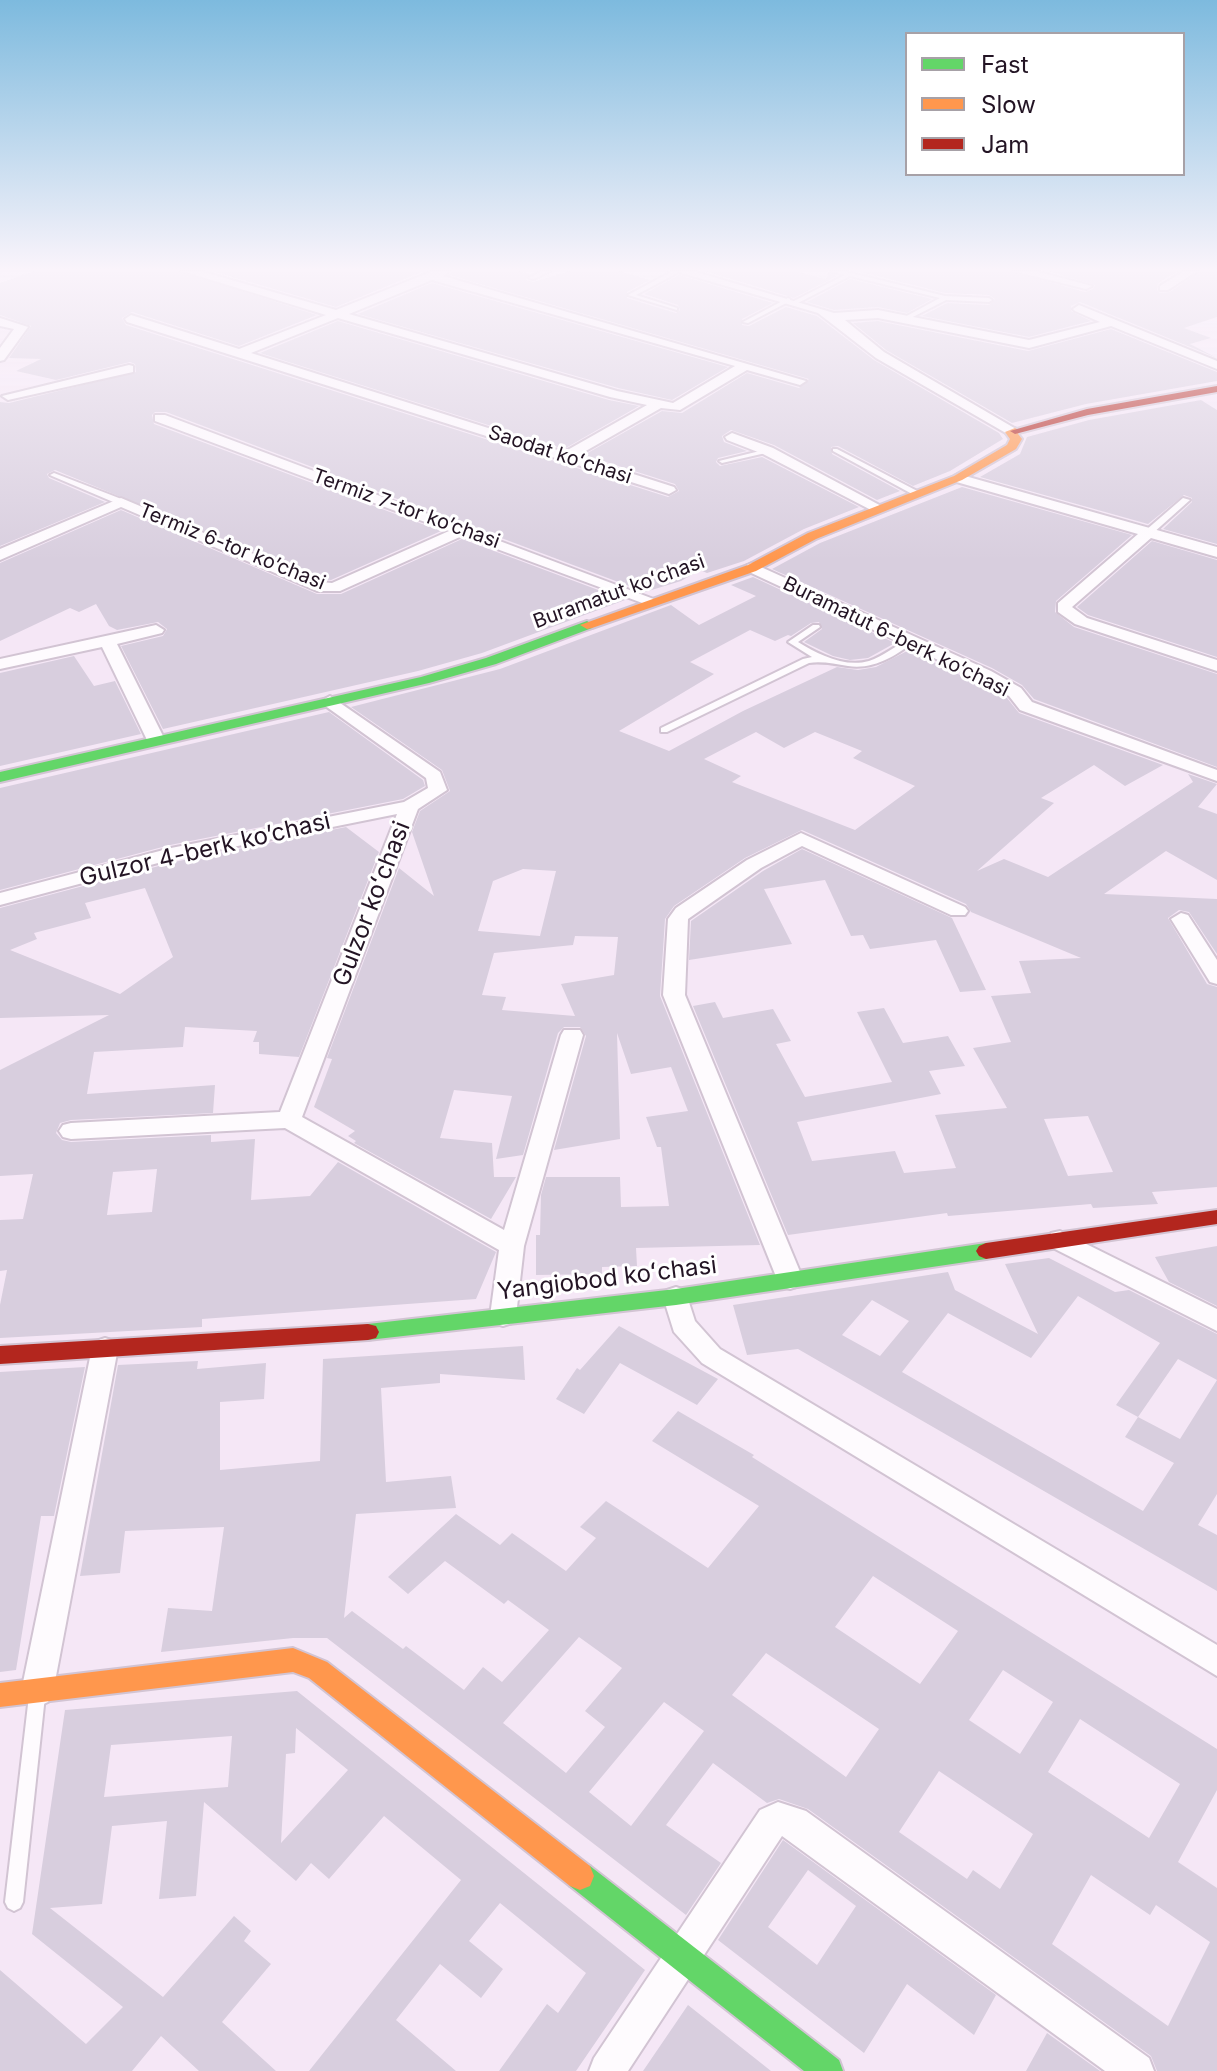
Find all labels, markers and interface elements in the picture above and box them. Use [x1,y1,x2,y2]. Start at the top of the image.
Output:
legend [905,32,1185,176]
text: Fast [981,50,1029,79]
text: Slow [981,90,1036,119]
text: Jam [981,130,1029,159]
street label: Saodat koʻchasi [485,420,635,490]
street label: Termiz 7-tor koʼchasi [309,464,503,554]
street label: Termiz 6-tor koʼchasi [135,499,329,595]
street label: Buramatut koʻchasi [530,550,708,634]
street label: Buramatut 6-berk koʼchasi [779,572,1013,702]
street label: Gulzor 4-berk koʼchasi [77,807,333,893]
street label: Gulzor koʻchasi [327,817,417,991]
street label: Yangiobod koʻchasi [496,1251,718,1307]

